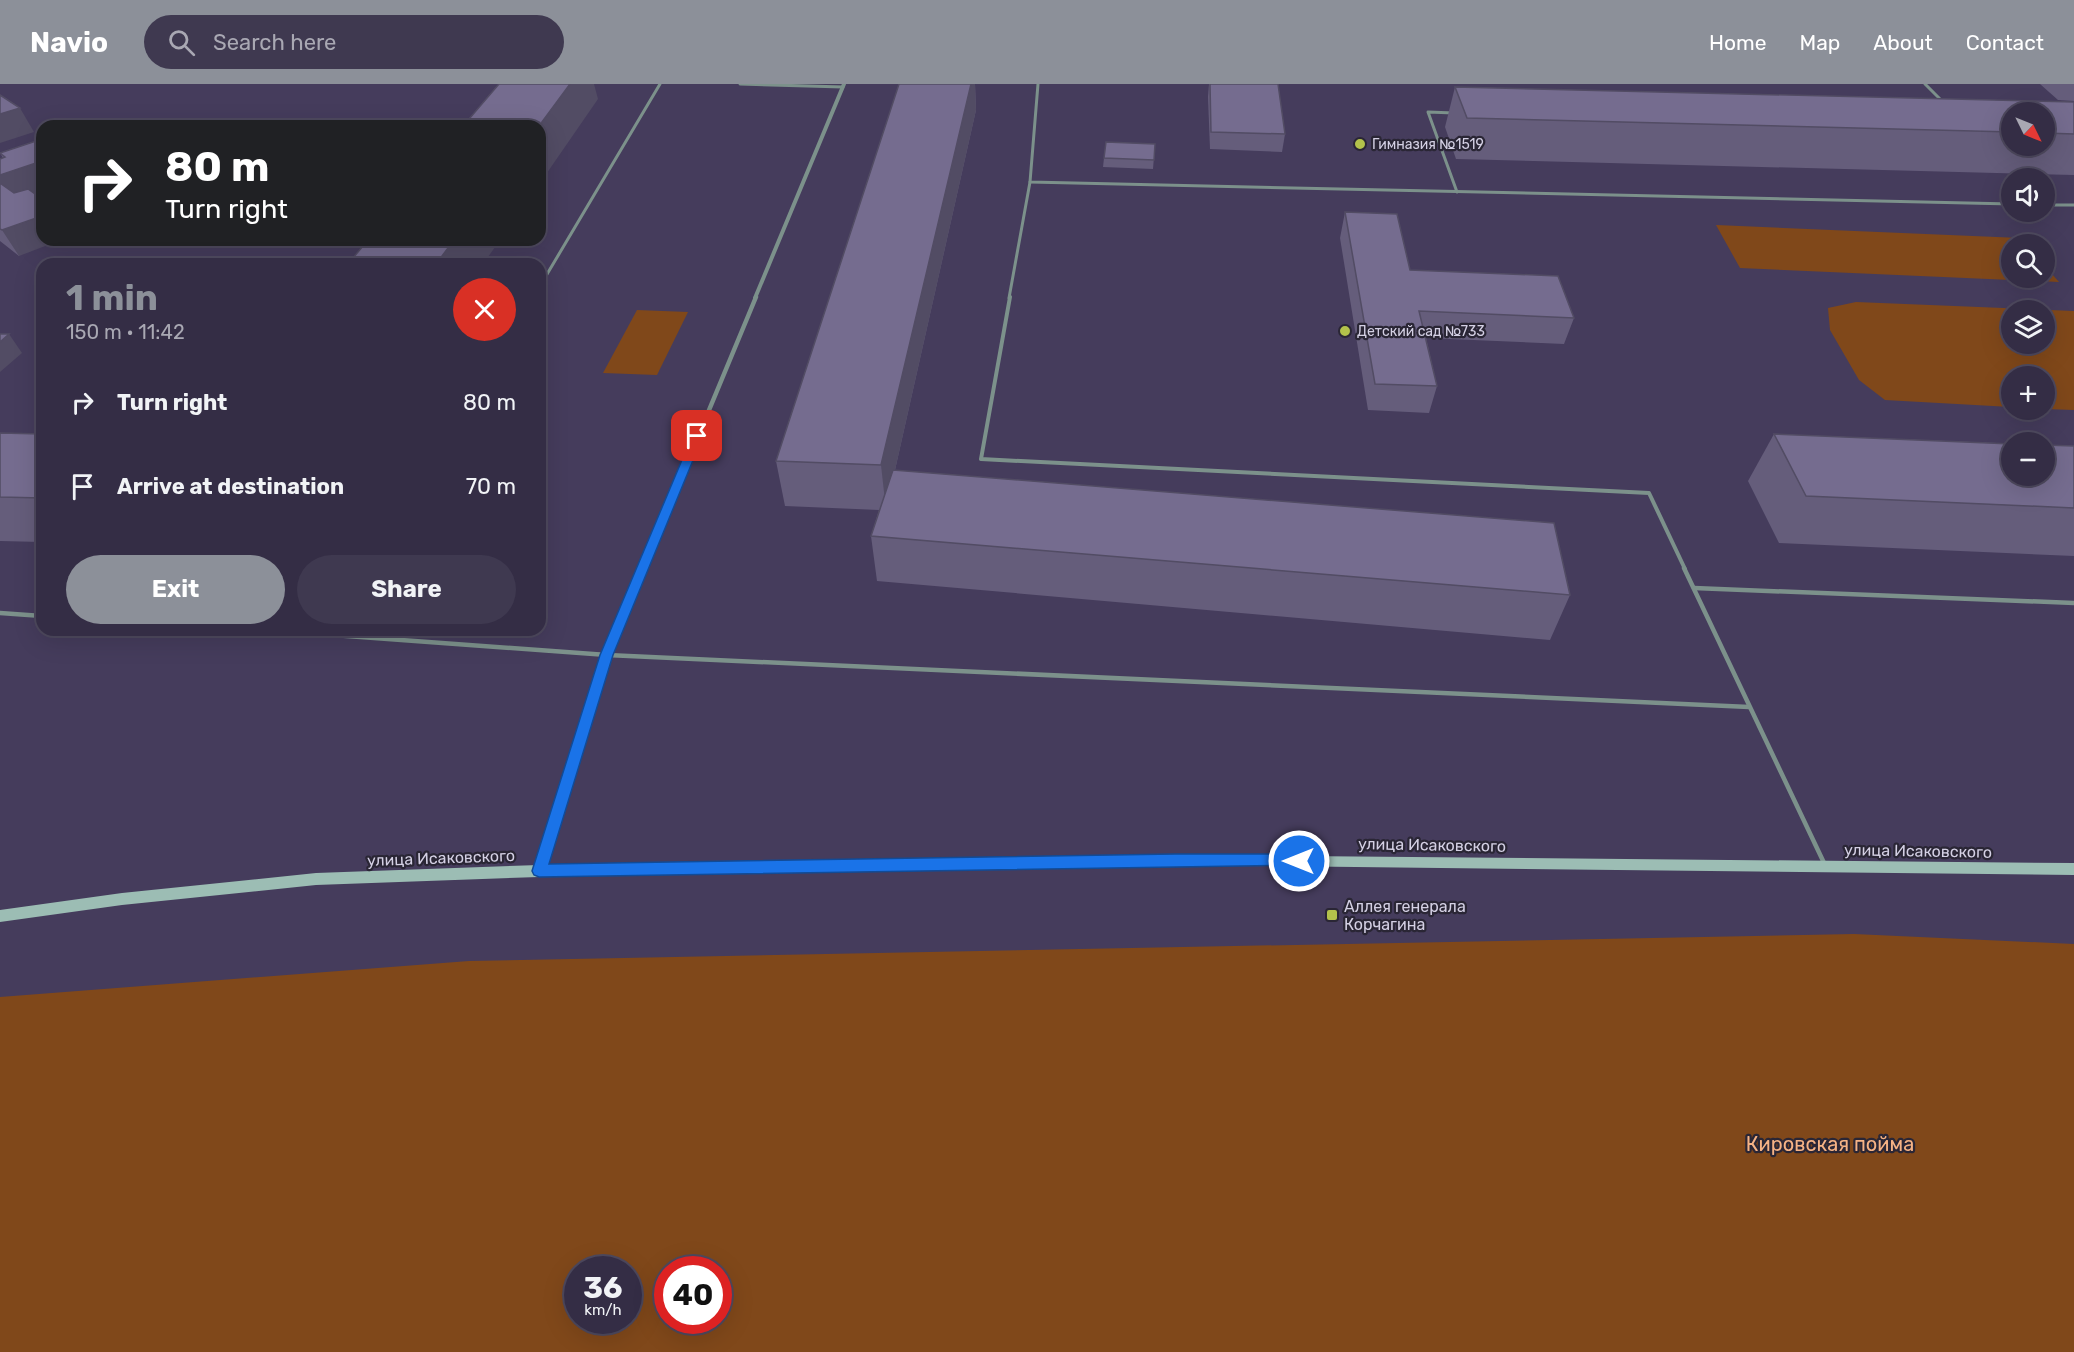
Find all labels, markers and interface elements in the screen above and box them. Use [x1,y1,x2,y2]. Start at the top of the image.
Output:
search box [144,15,564,69]
text: Navio [30,26,108,59]
icon: search [165,26,198,59]
text: Search here [213,29,336,56]
text: Home [1709,30,1766,55]
text: Map [1799,30,1840,55]
text: About [1873,30,1933,55]
text: Contact [1966,30,2044,55]
north arrow [2001,102,2055,156]
map controls [2001,102,2055,486]
place label: Гимназия №1519 [1372,136,1484,153]
marker: Гимназия №1519 [1353,137,1367,151]
text: 80 m [165,142,269,192]
icon: right [66,144,144,222]
button: sound [2001,168,2055,222]
text: Turn right [165,193,288,225]
button: search [2001,234,2055,288]
text: 1 min [66,276,158,319]
button: close [453,278,516,341]
button: layers [2001,300,2055,354]
text: 150 m · 11:42 [66,320,185,344]
place label: Детский сад №733 [1357,323,1485,340]
marker: Детский сад №733 [1338,324,1352,338]
button: + [2001,366,2055,420]
icon: right [66,386,99,419]
text: Turn right [117,389,227,416]
text: 80 m [463,389,516,416]
pin [671,410,722,461]
icon: arrive [680,419,713,452]
button: − [2001,432,2055,486]
icon: arrive [66,470,99,503]
text: Arrive at destination [117,473,344,500]
text: 70 m [466,473,516,500]
button: Exit [66,555,285,624]
button: Share [297,555,516,624]
position arrow [1267,829,1331,893]
street label: улица Исаковского [1358,834,1506,856]
street label: улица Исаковского [1844,840,1992,862]
street label: улица Исаковского [367,846,515,870]
place label: Аллея генерала Корчагина [1344,897,1466,934]
marker: Аллея генерала Корчагина [1325,908,1339,922]
park label: Кировская пойма [1746,1132,1914,1156]
speed limit sign: 40 [654,1256,732,1334]
text: 36 [583,1270,623,1306]
text: km/h [584,1301,622,1319]

